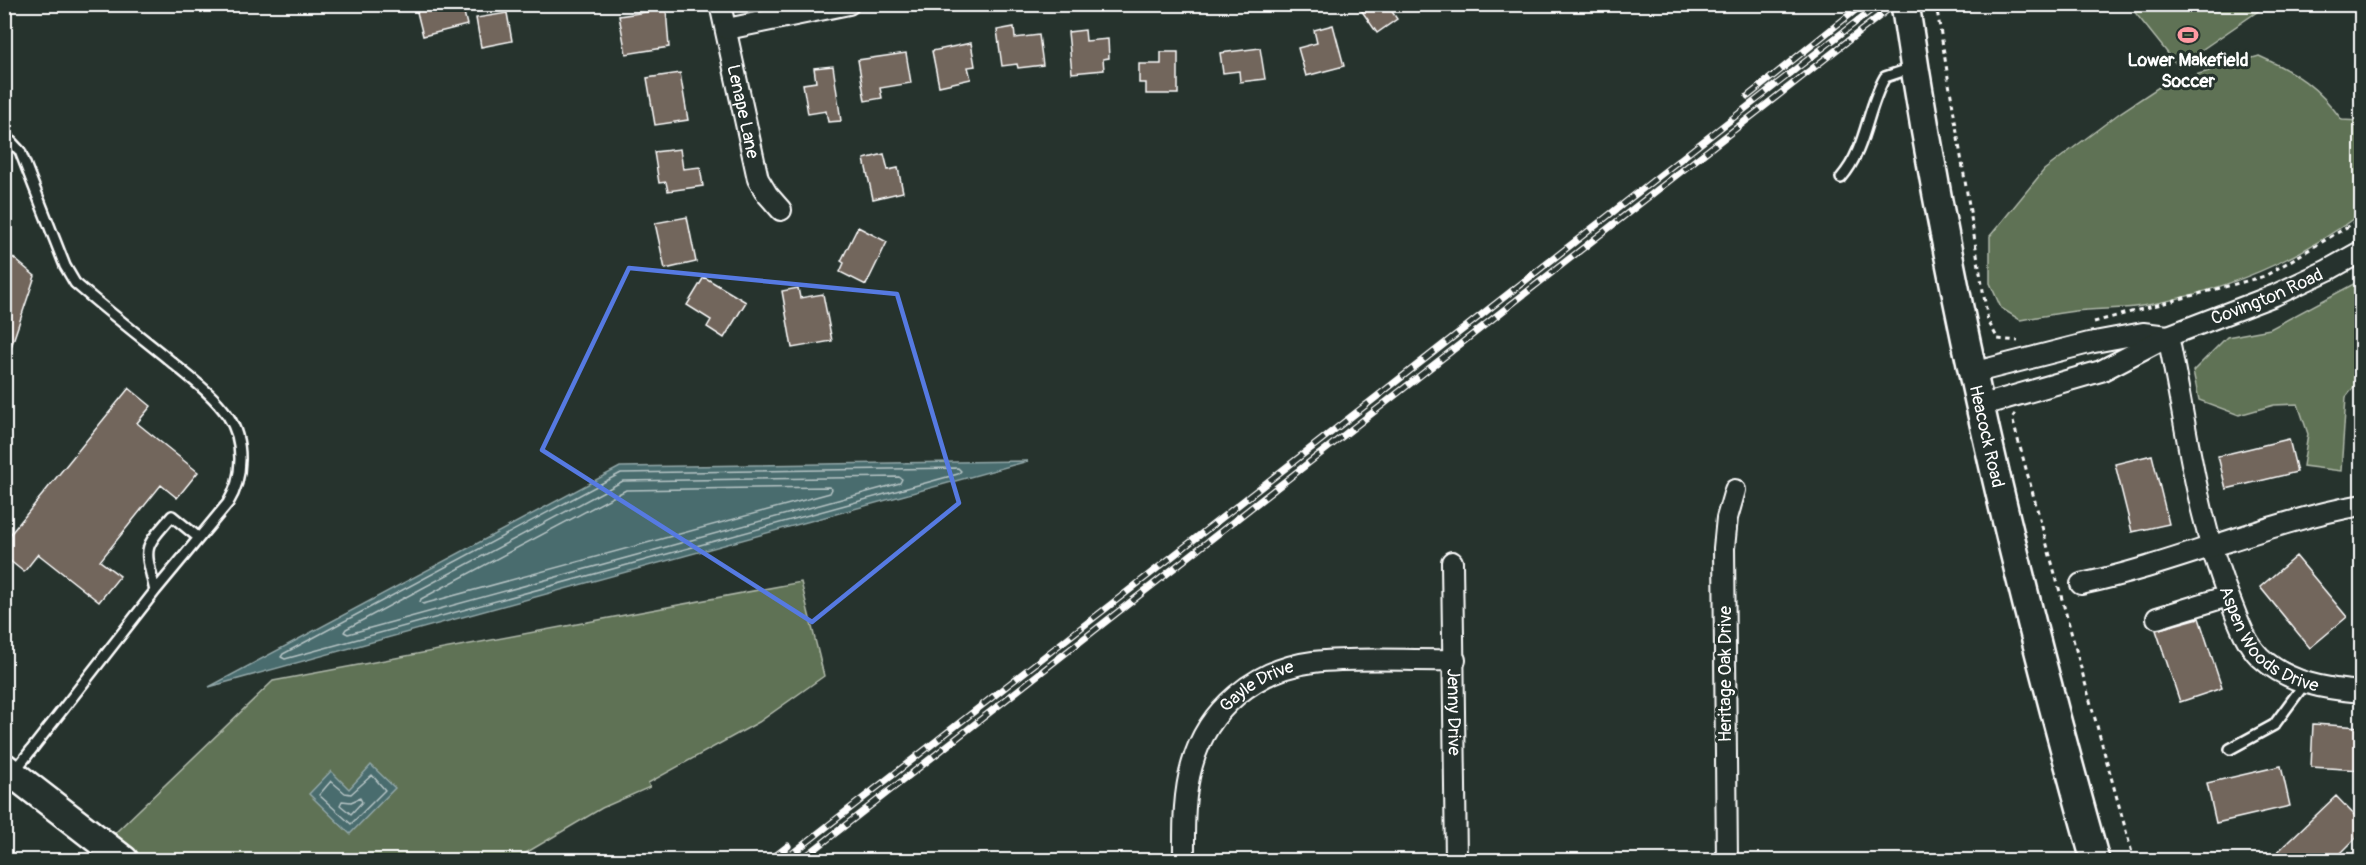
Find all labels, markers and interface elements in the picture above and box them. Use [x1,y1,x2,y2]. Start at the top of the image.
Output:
sports icon: Lower Makefield Soccer [2176,23,2200,47]
place label: Lower Makefield Soccer [2127,49,2249,93]
street label: Lenape Lane [721,62,764,161]
street label: Covington Road [2208,263,2327,330]
street label: Heacock Road [1964,383,2009,490]
street label: Aspen Woods Drive [2214,583,2321,698]
street label: Heritage Oak Drive [1714,606,1737,742]
street label: Gayle Drive [1215,655,1297,717]
street label: Jenny Drive [1441,668,1466,756]

